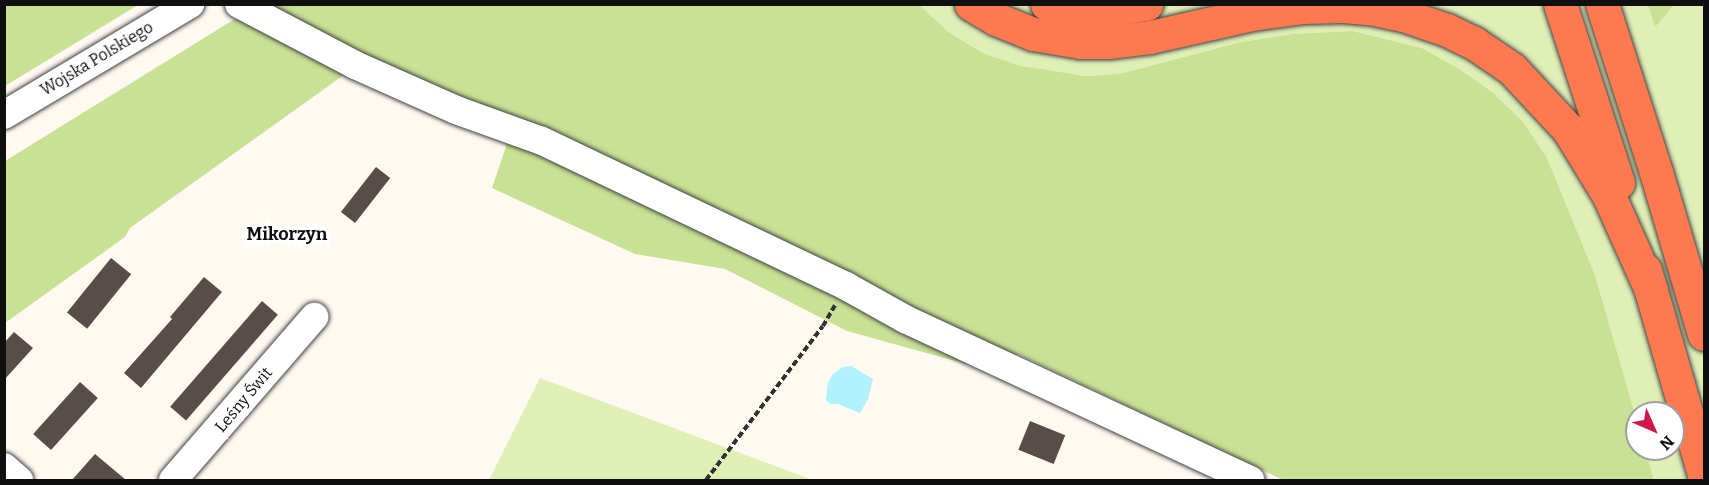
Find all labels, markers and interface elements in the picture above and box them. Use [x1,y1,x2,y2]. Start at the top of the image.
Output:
street label: Wojska Polskiego [37,18,157,100]
district label: Mikorzyn [247,223,327,245]
street label: Leśny Świt [211,364,277,436]
north arrow [1625,401,1685,461]
text: N [1656,432,1678,454]

